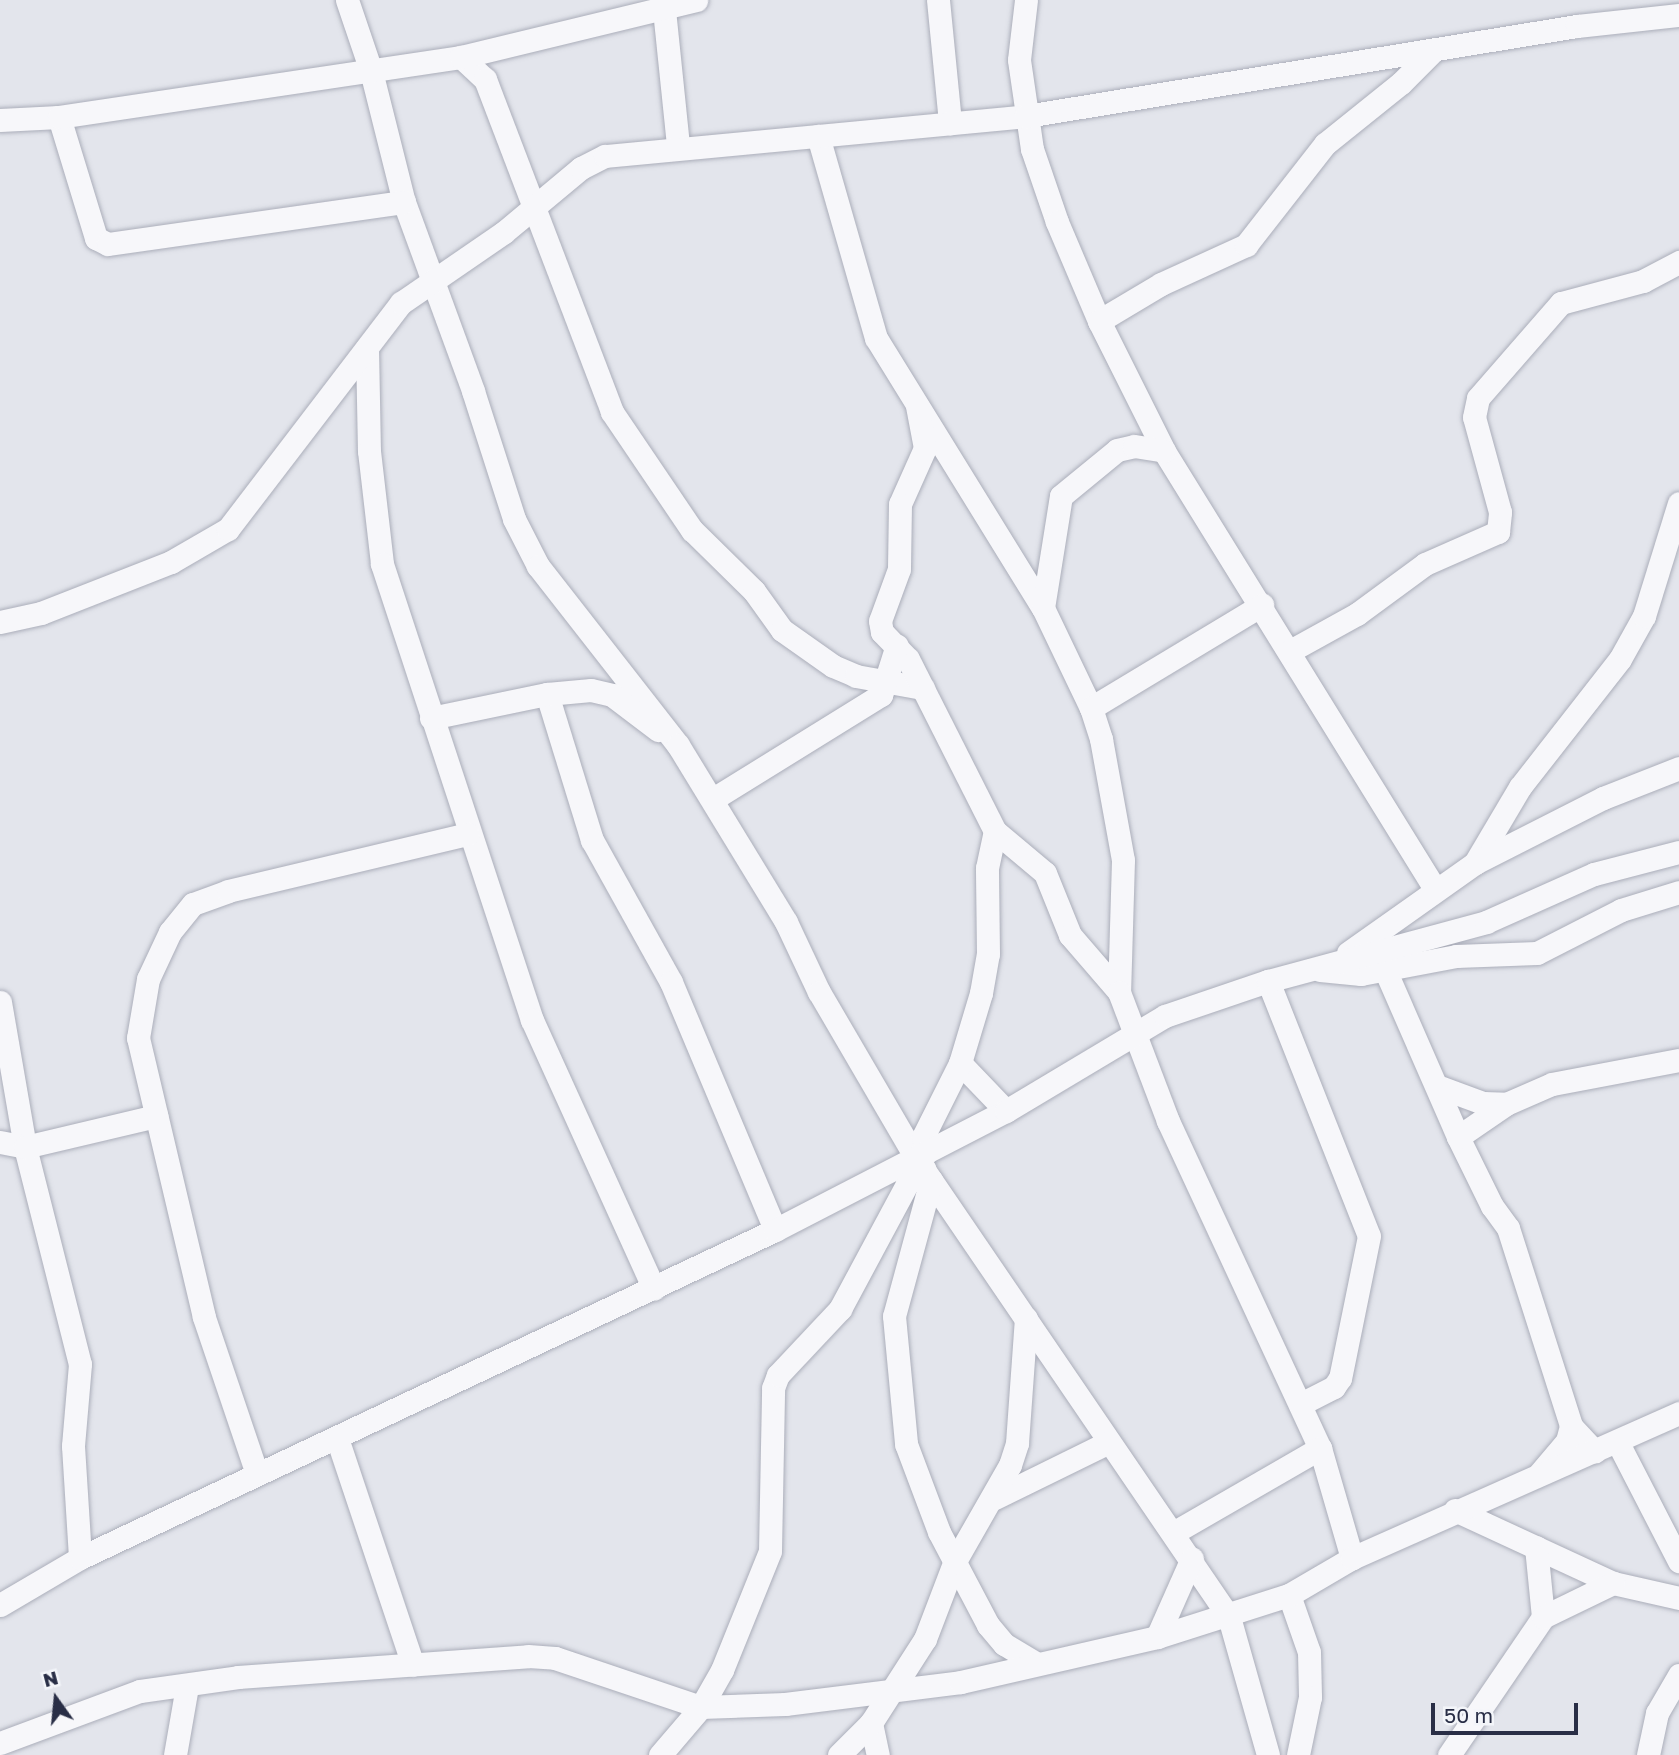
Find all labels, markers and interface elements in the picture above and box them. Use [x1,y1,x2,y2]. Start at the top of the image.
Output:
north arrow [21,1664,91,1734]
text: N [40,1665,60,1691]
scale bar [1434,1688,1581,1732]
text: 50 m [1444,1702,1493,1728]

